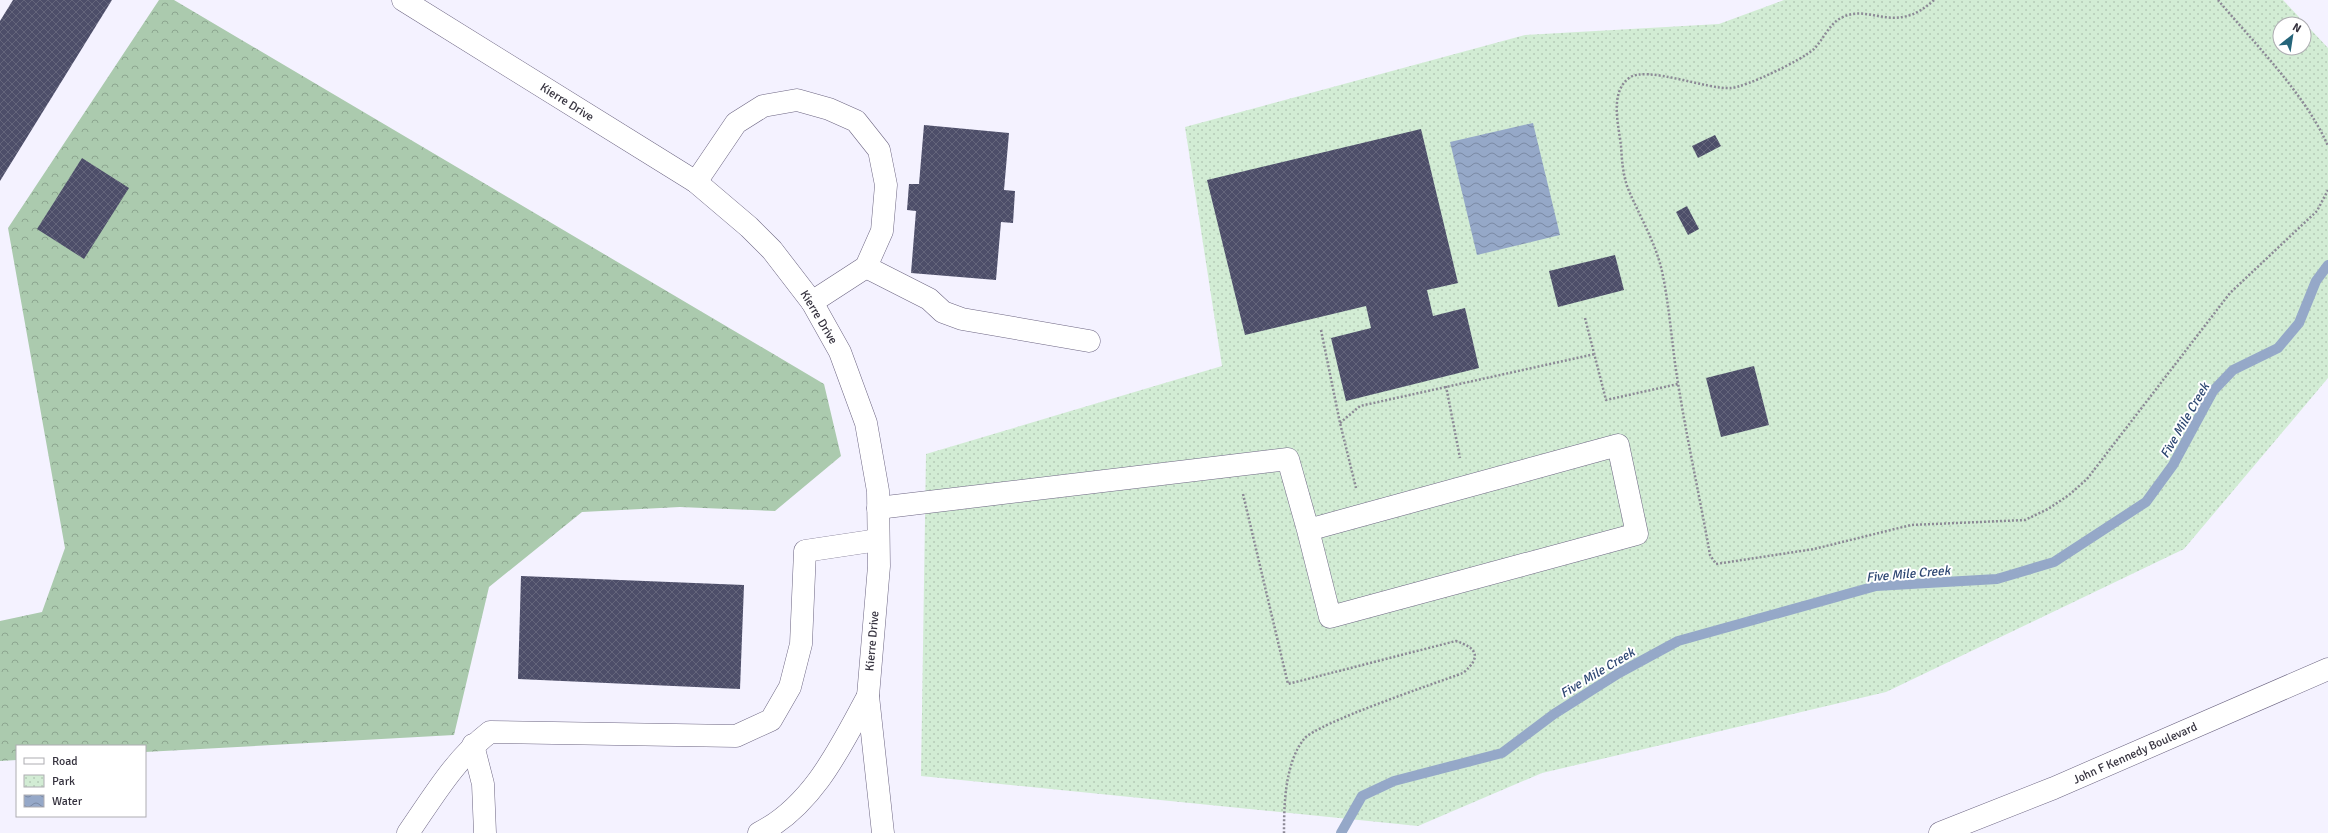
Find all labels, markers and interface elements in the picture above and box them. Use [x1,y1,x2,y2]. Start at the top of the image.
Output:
north arrow [2272,16,2312,56]
text: N [2290,20,2303,35]
street label: Kierre Drive [537,80,596,125]
street label: Kierre Drive [797,287,841,347]
water label: Five Mile Creek [2157,379,2214,461]
water label: Five Mile Creek [1865,562,1952,586]
street label: Kierre Drive [862,610,883,672]
water label: Five Mile Creek [1557,644,1639,701]
street label: John F Kennedy Boulevard [2071,719,2200,788]
legend [16,745,146,817]
text: Road [52,754,78,769]
text: Park [52,774,75,789]
text: Water [52,794,83,809]

